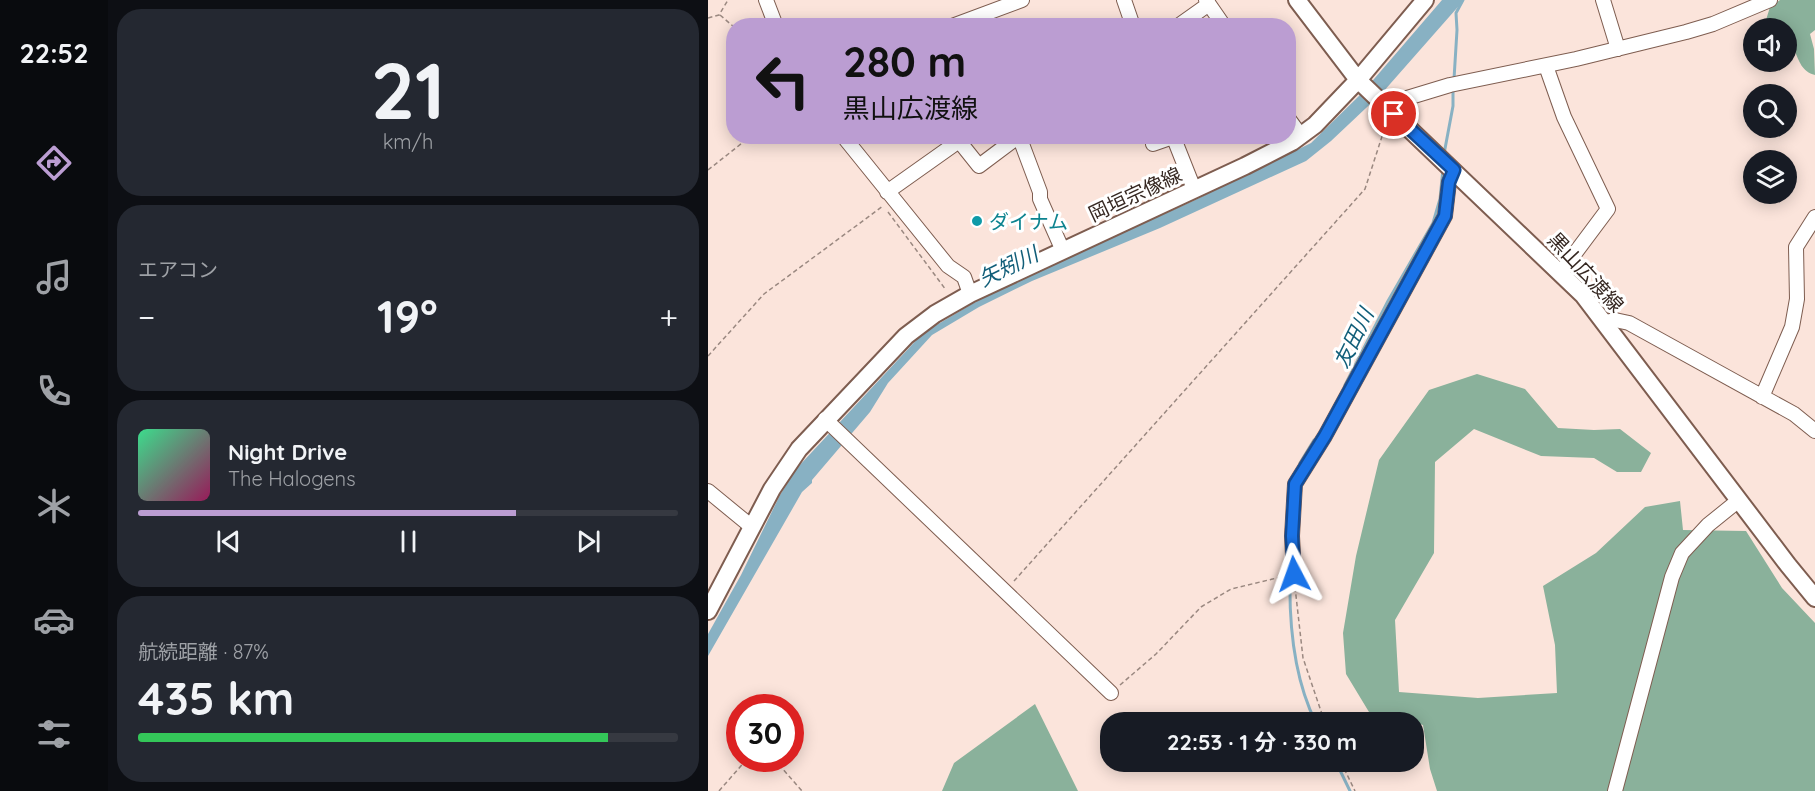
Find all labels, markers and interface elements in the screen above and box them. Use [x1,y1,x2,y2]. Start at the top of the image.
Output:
map controls [1743,18,1797,204]
button: sound [1743,18,1797,72]
text: 280 m [843,35,966,88]
text: 22:52 [19,36,89,70]
text: 21 [371,41,445,139]
icon: left [744,42,822,120]
button: search [1743,84,1797,138]
pin [1368,88,1419,139]
text: 黒山広渡線 [843,91,978,125]
icon: arrive [1377,97,1410,130]
text: km/h [383,129,433,154]
icon: directions [33,142,75,184]
button: layers [1743,150,1797,204]
street label: 岡垣宗像線 [1084,162,1186,226]
place label: ダイナム [989,209,1068,234]
marker: ダイナム [970,214,984,228]
street label: 黒山広渡線 [1543,227,1629,317]
water label: 矢矧川 [974,240,1044,291]
icon: music [33,256,75,298]
text: エアコン [138,257,218,282]
text: 19° [377,288,438,344]
text: − [138,296,155,337]
text: + [659,296,678,337]
water label: 友田川 [1328,302,1379,372]
icon: phone [33,370,75,412]
text: Night Drive [228,438,347,466]
text: The Halogens [228,466,356,491]
icon: climate [33,485,75,527]
icon: previous [212,525,245,558]
icon: pause [392,525,425,558]
icon: next [572,525,605,558]
position arrow [1262,542,1326,606]
icon: car [33,599,75,641]
text: 航続距離 · 87% [138,639,269,664]
text: 435 km [138,670,294,726]
speed limit sign: 30 [726,694,804,772]
icon: filters [33,713,75,755]
text: 22:53 · 1 分 · 330 m [1167,728,1357,756]

